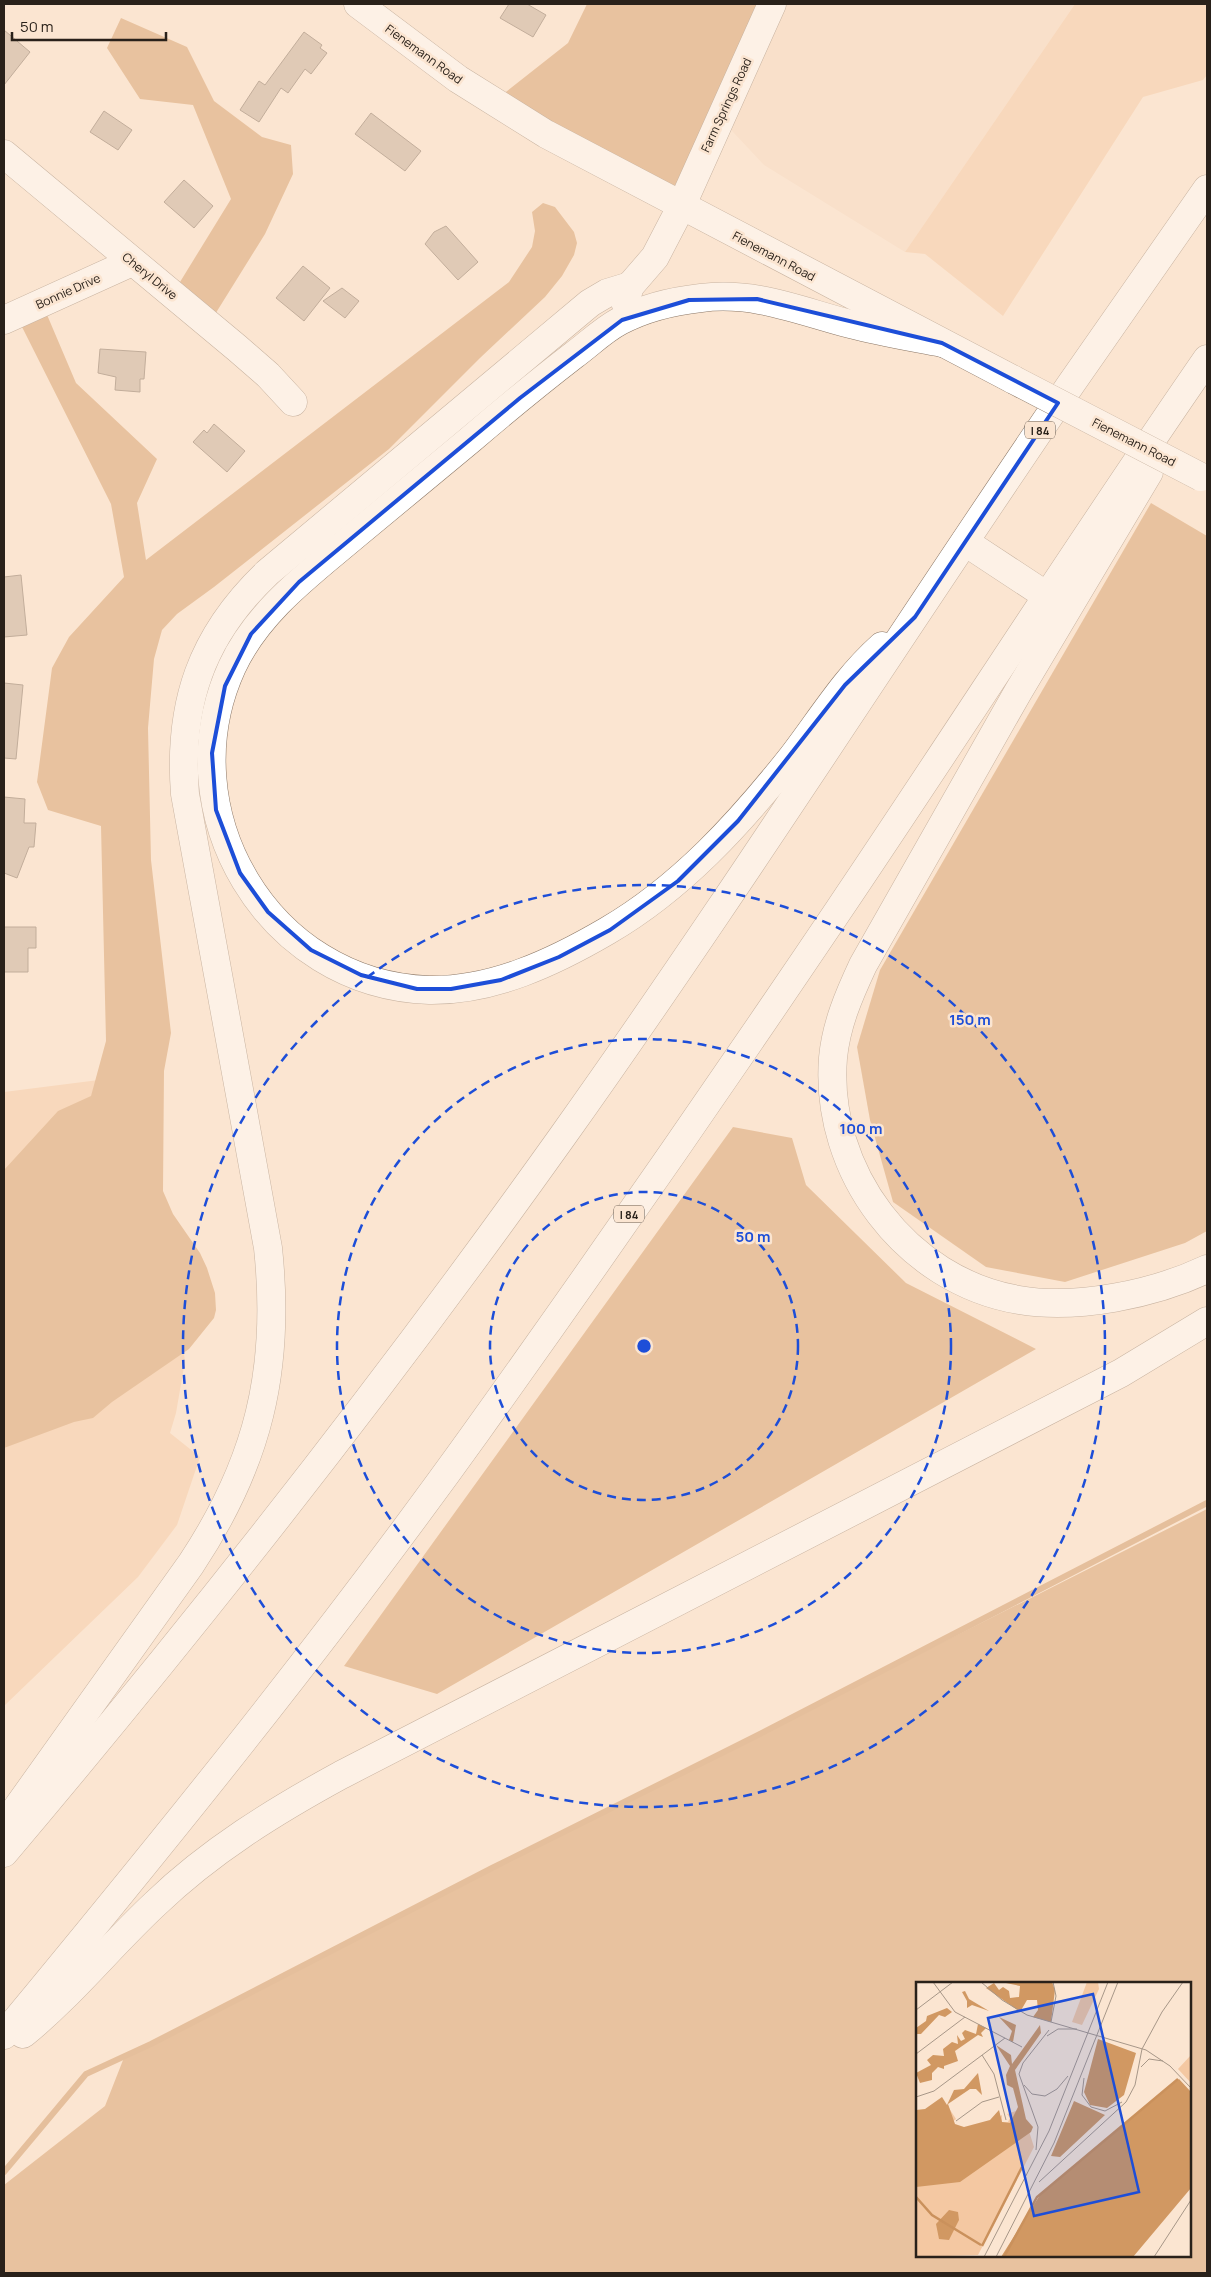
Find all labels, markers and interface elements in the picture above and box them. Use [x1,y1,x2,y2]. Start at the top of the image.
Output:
scale bar [12,10,166,42]
text: 50 m [20,16,54,37]
street label: Fienemann Road [382,20,466,88]
street label: Farm Springs Road [697,55,755,155]
street label: Fienemann Road [730,227,818,285]
street label: Cheryl Drive [119,248,181,304]
street label: Bonnie Drive [33,269,103,313]
street label: Fienemann Road [1089,414,1179,470]
road number: I 84 [1025,422,1055,438]
text: 150 m [949,1009,991,1030]
text: 100 m [840,1118,882,1139]
road number: I 84 [614,1206,644,1222]
text: 50 m [735,1226,771,1247]
centre of rings [635,1337,653,1355]
inset map [916,1982,1191,2257]

